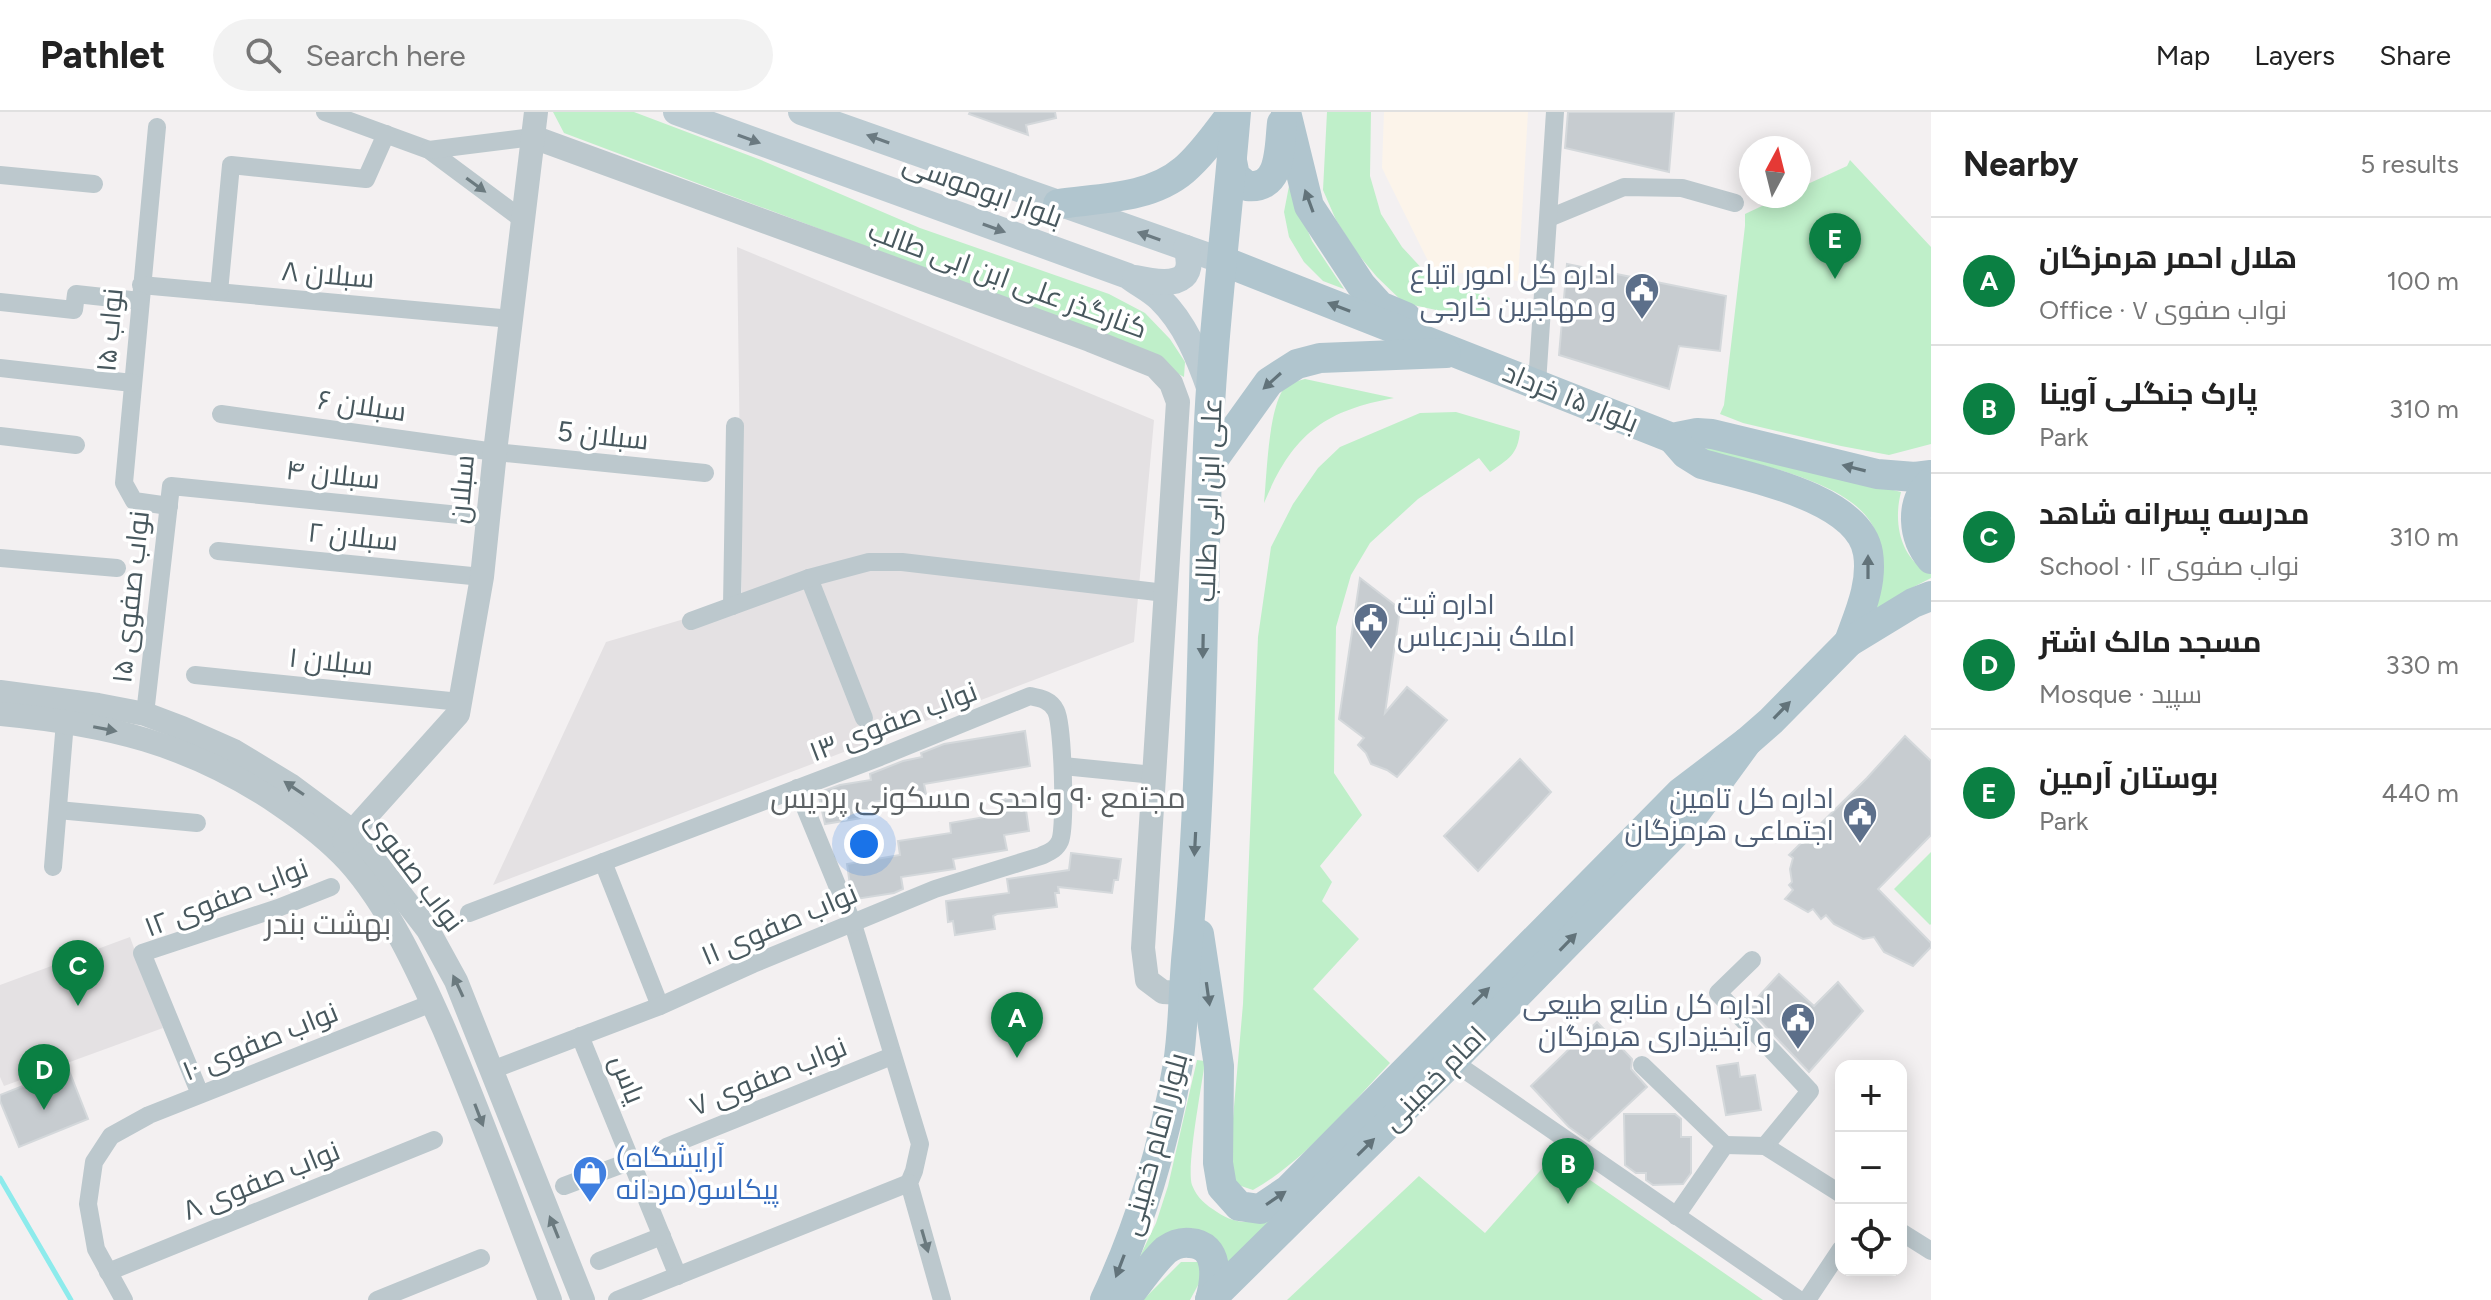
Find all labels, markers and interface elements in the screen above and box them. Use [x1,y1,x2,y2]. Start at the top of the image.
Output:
search box [213,19,773,91]
text: Pathlet [40,32,165,78]
icon: search [241,33,285,77]
text: Search here [305,37,466,74]
text: Map [2156,38,2210,72]
text: Layers [2254,38,2335,72]
text: Share [2379,38,2451,72]
one-way arrow [737,133,761,145]
one-way arrow [865,133,889,145]
north arrow [1739,136,1811,208]
text: Nearby [1963,144,2078,185]
street label: بلوار ابوموسی [899,145,1067,235]
text: 5 results [2360,148,2459,180]
one-way arrow [465,177,486,192]
one-way arrow [1302,189,1315,213]
street label: کنارگذر علی ابن ابی طالب [864,213,1152,345]
pin: E [1809,213,1861,279]
one-way arrow [982,222,1006,234]
one-way arrow [1137,229,1161,241]
text: هلال احمر هرمزگان [2039,239,2297,276]
street label: سبلان ۸ [280,253,376,295]
place label: اداره کل امور اتباع و مهاجرین خارجی [1410,257,1616,323]
text: A [1980,265,1998,297]
text: 100 m [2386,265,2459,297]
public building icon: اداره کل امور اتباع و مهاجرین خارجی [1623,271,1661,321]
street label: نواب ۱۵ [88,287,130,373]
text: Office · نواب صفوی ۷ [2039,294,2287,326]
one-way arrow [1327,300,1351,313]
street label: بلوار ۱۵ خرداد [1498,354,1644,440]
one-way arrow [1263,372,1283,389]
text: پارک جنگلی آوینا [2039,375,2257,412]
street label: سبلان ۶ [315,382,409,428]
text: B [1981,393,1997,425]
text: 310 m [2389,393,2459,425]
street label: علی ابن ابی طالب [1187,397,1229,603]
street label: سبلان 5 [556,413,650,457]
text: Park [2039,421,2088,453]
street label: سبلان ۴ [284,452,382,496]
street label: سبلان [441,453,481,525]
one-way arrow [1841,461,1866,474]
text: مدرسه پسرانه شاهد [2039,495,2310,532]
street label: نواب صفوی ۱۵ [104,509,156,685]
street label: سبلان ۲ [306,514,400,558]
text: C [1980,521,1998,553]
text: 310 m [2389,521,2459,553]
text: School · نواب صفوی ۱۲ [2039,550,2299,582]
one-way arrow [1862,554,1874,579]
place label: اداره ثبت املاک بندرعباس [1397,587,1575,653]
public building icon: اداره ثبت املاک بندرعباس [1352,601,1390,651]
text: مسجد مالک اشتر [2039,623,2262,660]
one-way arrow [1197,634,1210,659]
street label: سبلان ۱ [287,640,375,682]
text: D [1980,649,1998,681]
text: 330 m [2385,649,2459,681]
street label: نواب صفوی ۱۳ [804,673,982,769]
text: Mosque · سپید [2039,678,2202,710]
one-way arrow [1772,701,1790,720]
one-way arrow [92,724,117,736]
text: بوستان آرمین [2039,759,2218,796]
text: E [1981,777,1997,809]
text: 440 m [2381,777,2459,809]
district label: مجتمع ٩٠ واحدی مسکونی پردیس [770,779,1186,818]
one-way arrow [284,781,305,796]
place label: اداره کل تامین اجتماعی هرمزگان [1624,781,1834,847]
public building icon: اداره کل تامین اجتماعی هرمزگان [1841,795,1879,845]
street label: نواب صفوی [359,804,471,938]
text: Park [2039,805,2088,837]
your location [844,824,884,864]
one-way arrow [1188,832,1201,857]
street label: نواب صفوی ۱۲ [139,850,313,944]
street label: نواب صفوی ۱۱ [696,876,862,972]
district label: بهشت بندر [263,905,391,942]
one-way arrow [1559,933,1577,952]
pin: C [52,940,104,1006]
one-way arrow [451,974,465,998]
one-way arrow [1202,982,1215,1007]
one-way arrow [1471,987,1489,1006]
place label: اداره کل منابع طبیعی و آبخیزداری هرمزگان [1522,987,1772,1053]
pin: A [991,992,1043,1058]
street label: نواب صفوی ۱۰ [177,994,343,1088]
public building icon: اداره کل منابع طبیعی و آبخیزداری هرمزگان [1779,1001,1817,1051]
street label: امام خمینی [1375,1019,1495,1139]
street label: نواب صفوی ۷ [684,1029,852,1123]
pin: D [18,1044,70,1110]
street label: بلوار امام خمینی [1113,1049,1198,1240]
street label: یاس [603,1050,653,1109]
map controls [1835,1060,1907,1276]
button: + [1835,1060,1907,1132]
one-way arrow [473,1103,486,1127]
button: − [1835,1132,1907,1204]
street label: نواب صفوی ۸ [177,1133,345,1227]
one-way arrow [1356,1137,1375,1156]
pin: B [1542,1138,1594,1204]
place label: (آرایشگاه پیکاسو(مردانه [616,1140,779,1208]
shop icon: (آرایشگاه پیکاسو(مردانه [571,1154,609,1204]
one-way arrow [1265,1191,1286,1206]
button: locate [1835,1204,1907,1276]
one-way arrow [547,1215,560,1239]
one-way arrow [919,1230,932,1254]
one-way arrow [1113,1254,1126,1278]

